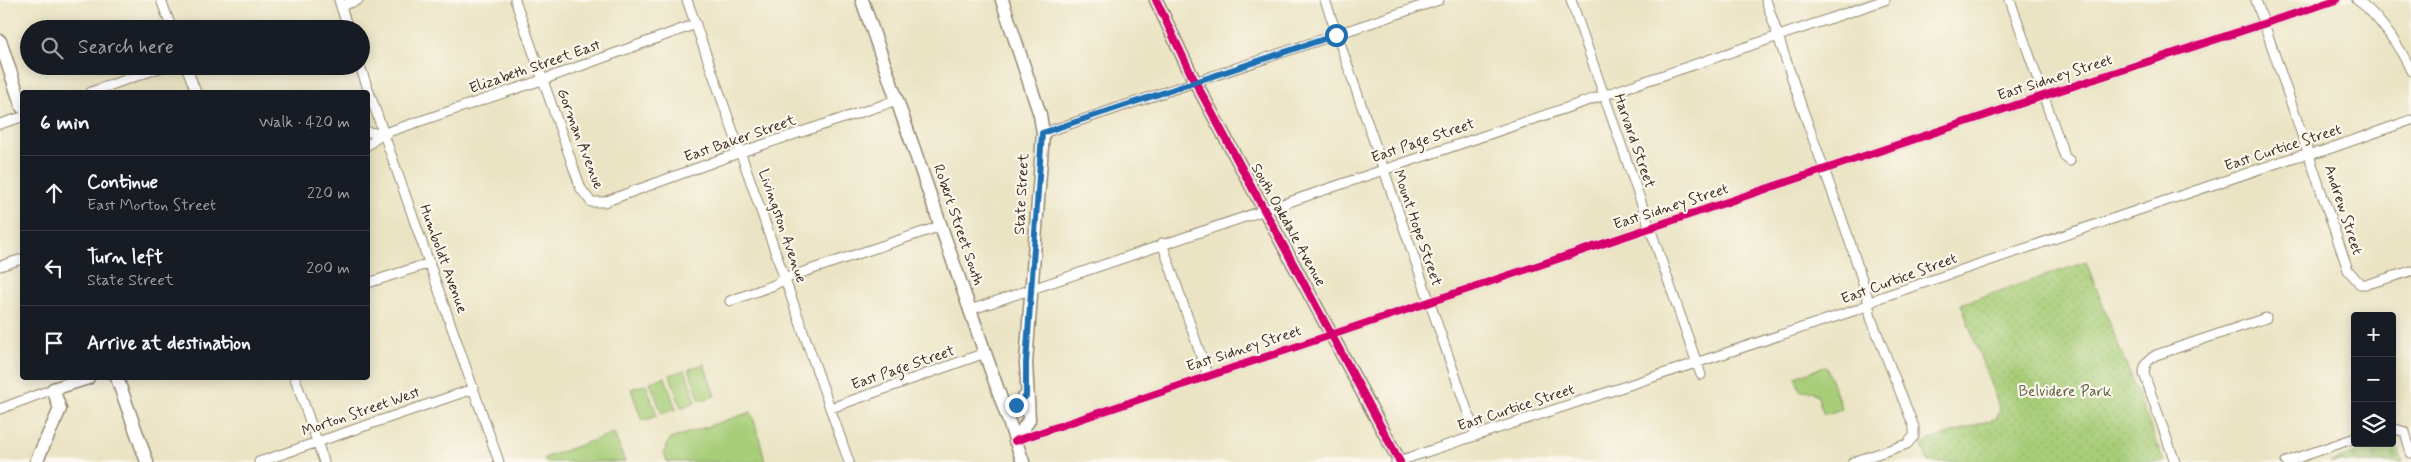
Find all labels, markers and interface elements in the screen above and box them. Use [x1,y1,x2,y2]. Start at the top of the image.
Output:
search box [20,20,370,75]
route start [1325,24,1348,47]
icon: search [38,34,66,62]
text: Search here [78,35,174,60]
street label: Elizabeth Street East [467,35,604,99]
street label: East Sidney Street [1995,50,2115,106]
street label: Gorman Avenue [552,86,608,192]
street label: Harvard Street [1608,91,1660,191]
text: 6 min [40,109,90,137]
street label: East Baker Street [681,110,799,167]
text: Walk · 420 m [259,112,350,133]
street label: East Page Street [1369,114,1478,169]
street label: East Curtice Street [2222,119,2345,176]
street label: State Street [1010,153,1034,235]
street label: South Oakdale Avenue [1246,160,1330,290]
street label: Robert Street South [928,162,988,288]
street label: Andrew Street [2319,162,2367,258]
street label: Livingston Avenue [753,166,811,286]
street label: Mount Hope Street [1388,167,1446,289]
text: Continue [87,170,158,195]
icon: ahead [40,179,68,207]
street label: East Sidney Street [1611,179,1731,235]
text: 220 m [307,183,350,204]
text: East Morton Street [87,195,216,216]
street label: Humboldt Avenue [414,202,472,316]
text: Turn left [87,245,163,270]
street label: East Curtice Street [1838,249,1960,309]
icon: left [40,254,68,282]
text: 200 m [306,258,350,279]
text: State Street [87,270,174,291]
map controls [2351,312,2396,447]
button: + [2351,312,2396,357]
street label: East Sidney Street [1184,321,1304,377]
icon: arrive [40,329,68,357]
text: Arrive at destination [87,331,251,356]
street label: East Page Street [849,341,958,396]
button: − [2351,357,2396,402]
street label: East Curtice Street [1455,379,1578,436]
street label: Morton Street West [299,382,423,442]
park label: Belvidere Park [2019,382,2112,402]
route end [1005,394,1028,417]
button: layers [2351,402,2396,447]

